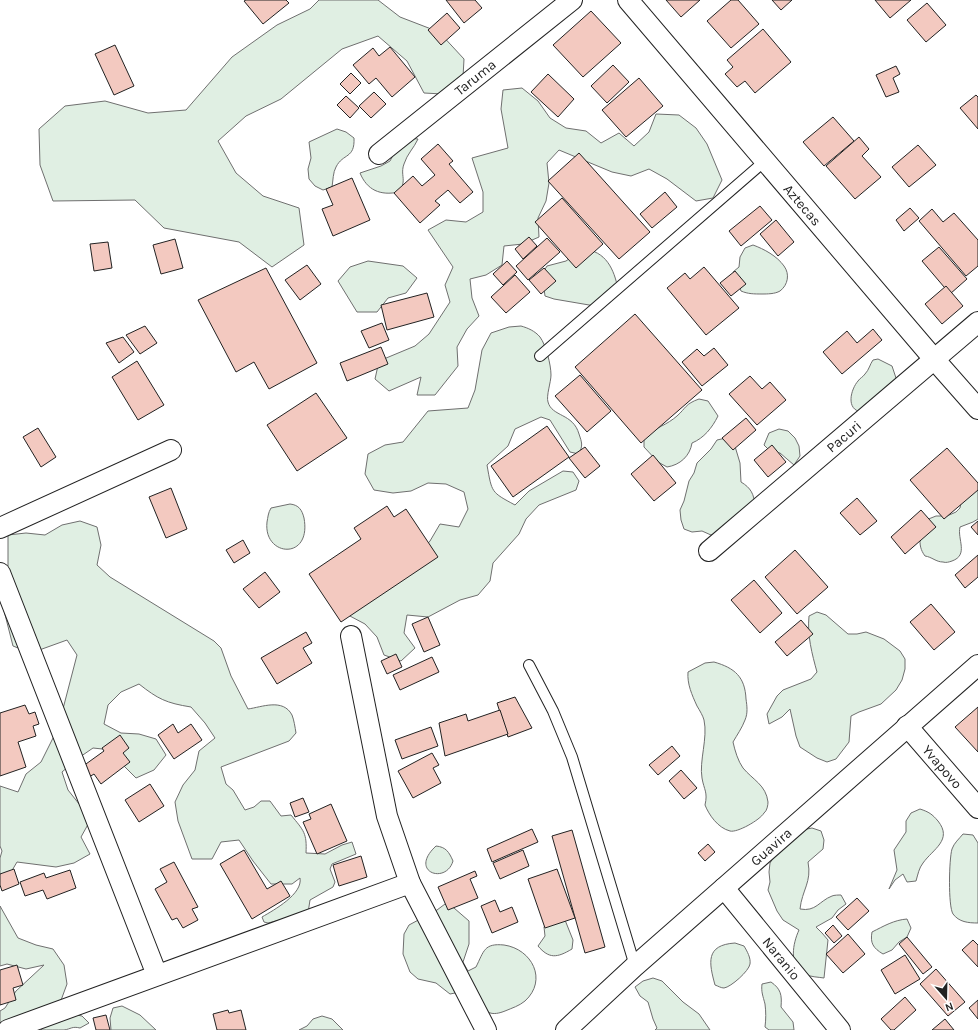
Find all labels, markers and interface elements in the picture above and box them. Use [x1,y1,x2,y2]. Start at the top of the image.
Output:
street label: Taruma [451,56,499,99]
street label: Aztecas [780,180,825,229]
street label: Pacuri [823,417,865,456]
street label: Yvapovo [919,741,966,792]
street label: Guavira [747,824,795,869]
street label: Naranio [759,934,804,983]
north arrow [926,978,966,1018]
text: N [943,999,955,1014]

